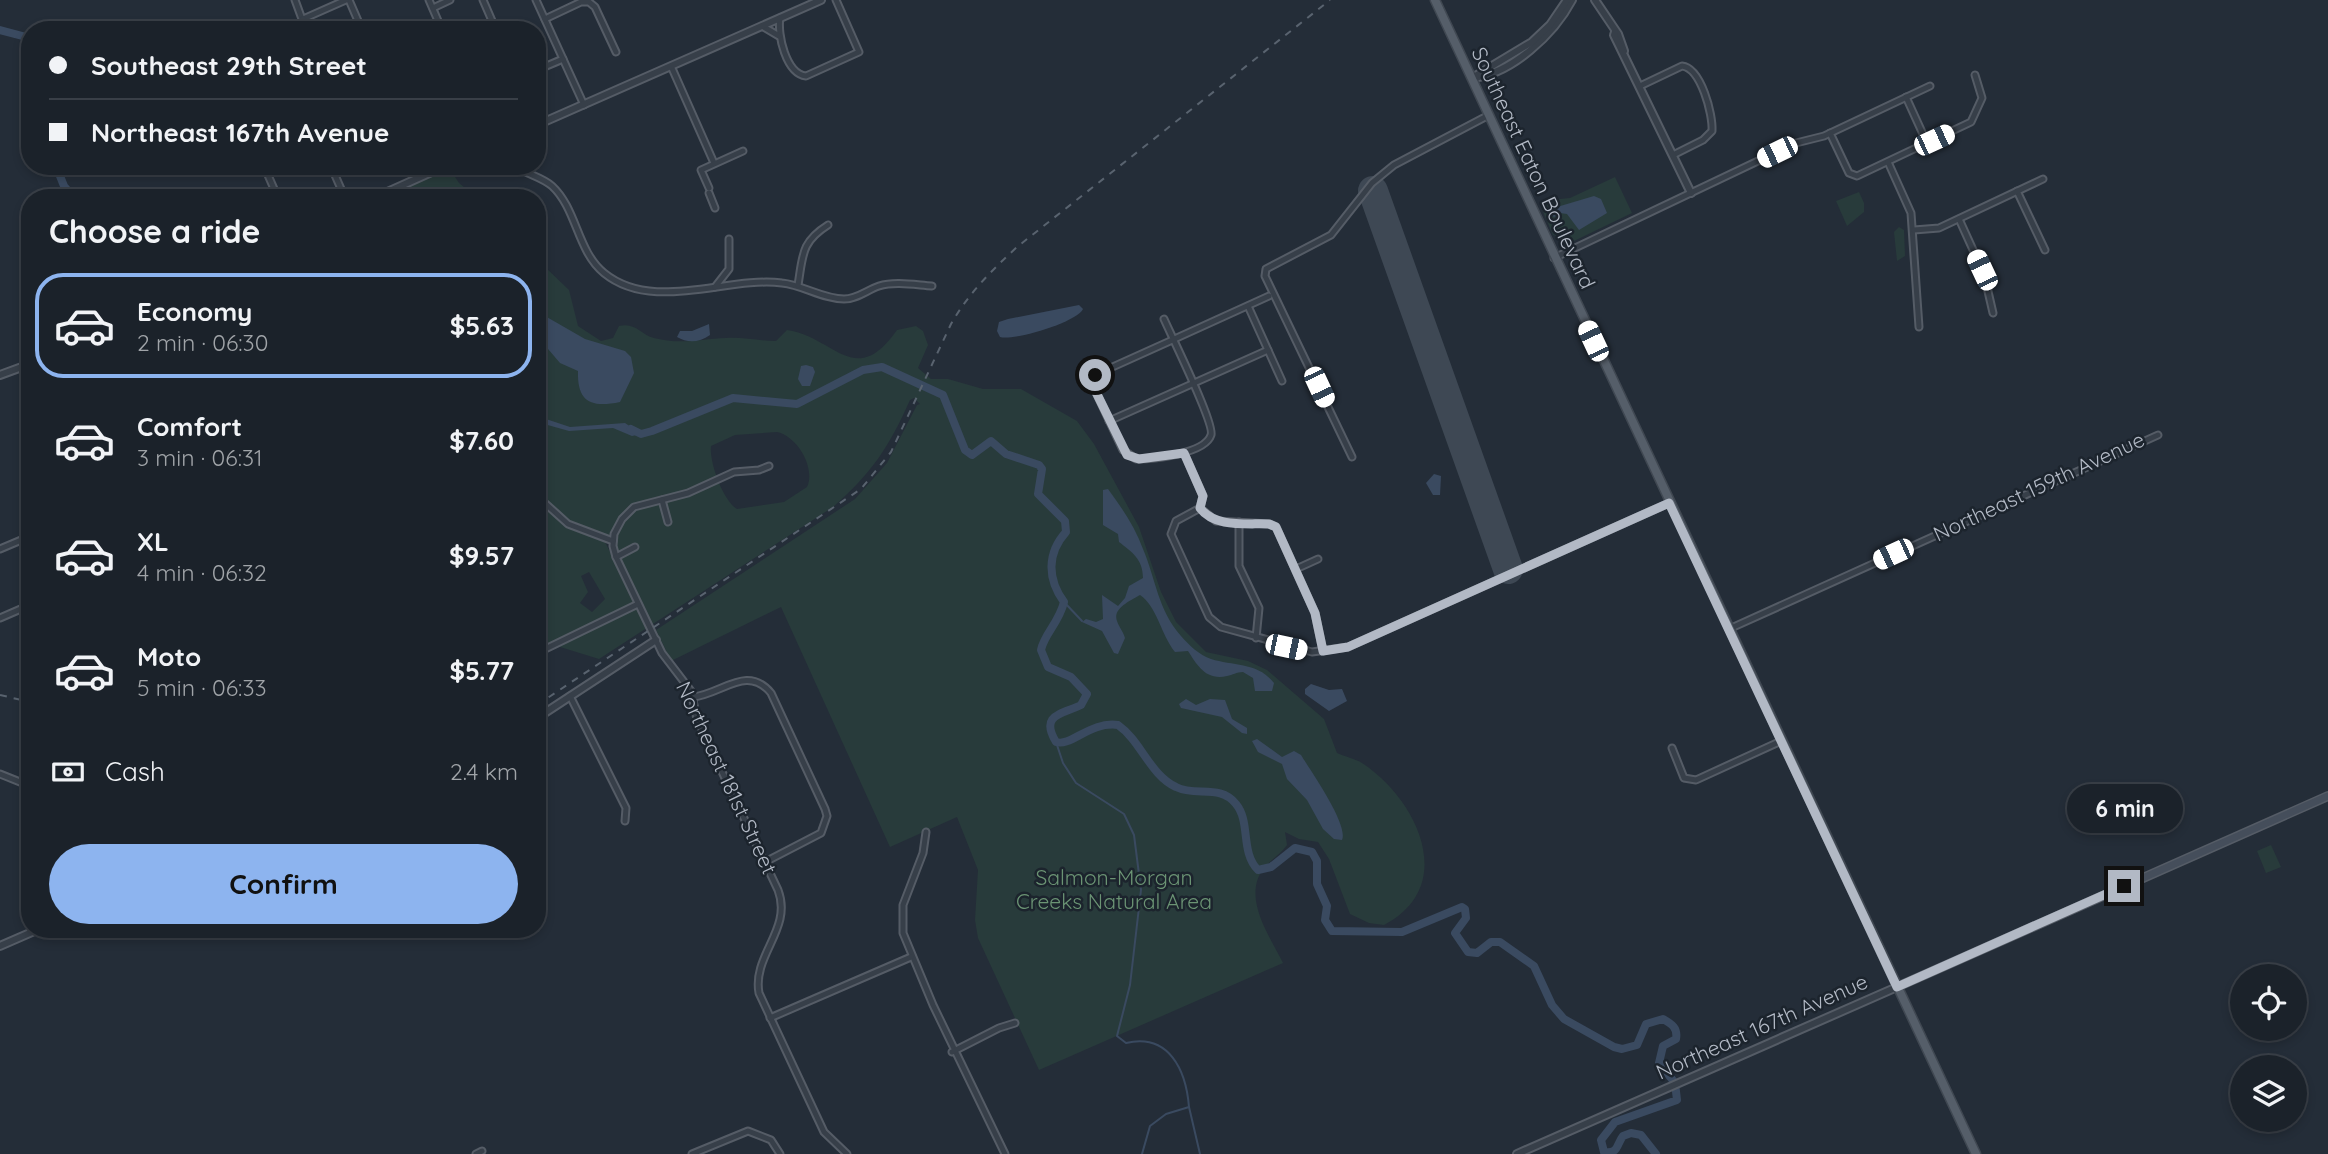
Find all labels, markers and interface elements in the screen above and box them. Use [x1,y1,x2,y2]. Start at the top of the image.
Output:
street label: Southeast Eaton Boulevard [1466,43,1601,293]
text: Southeast 29th Street [91,49,367,82]
text: Northeast 167th Avenue [91,116,389,149]
car [1911,122,1958,158]
car [1754,133,1801,171]
text: Choose a ride [49,211,261,251]
car [1964,247,2001,293]
icon: car [53,294,116,357]
text: Economy [137,295,252,328]
text: $5.63 [450,309,514,342]
car [1575,318,1612,364]
text: 2 min · 06:30 [137,328,268,357]
route start [1079,359,1111,391]
car [1301,364,1338,410]
icon: car [53,409,116,472]
text: Comfort [137,410,242,443]
text: $7.60 [449,424,514,457]
street label: Northeast 159th Avenue [1929,426,2148,546]
text: 3 min · 06:31 [137,443,263,472]
icon: car [53,524,116,587]
text: XL [137,525,169,558]
car [1870,536,1917,572]
text: $9.57 [449,539,514,572]
text: 4 min · 06:32 [137,558,267,587]
car [1264,632,1309,662]
icon: car [53,639,116,702]
text: Moto [137,640,201,673]
text: $5.77 [450,654,514,687]
text: 5 min · 06:33 [137,673,267,702]
street label: Northeast 181st Street [671,677,783,878]
icon: cash [49,753,87,791]
text: Cash [105,755,165,788]
text: 2.4 km [450,757,518,786]
callout: 6 min [2066,784,2182,834]
text: 6 min [2095,794,2155,823]
button: Confirm [49,844,518,924]
park label: Salmon-Morgan Creeks Natural Area [1016,864,1212,914]
route end [2108,870,2140,902]
map controls [2230,964,2307,1132]
button: locate [2230,964,2307,1041]
street label: Northeast 167th Avenue [1652,968,1871,1085]
button: layers [2230,1055,2307,1132]

